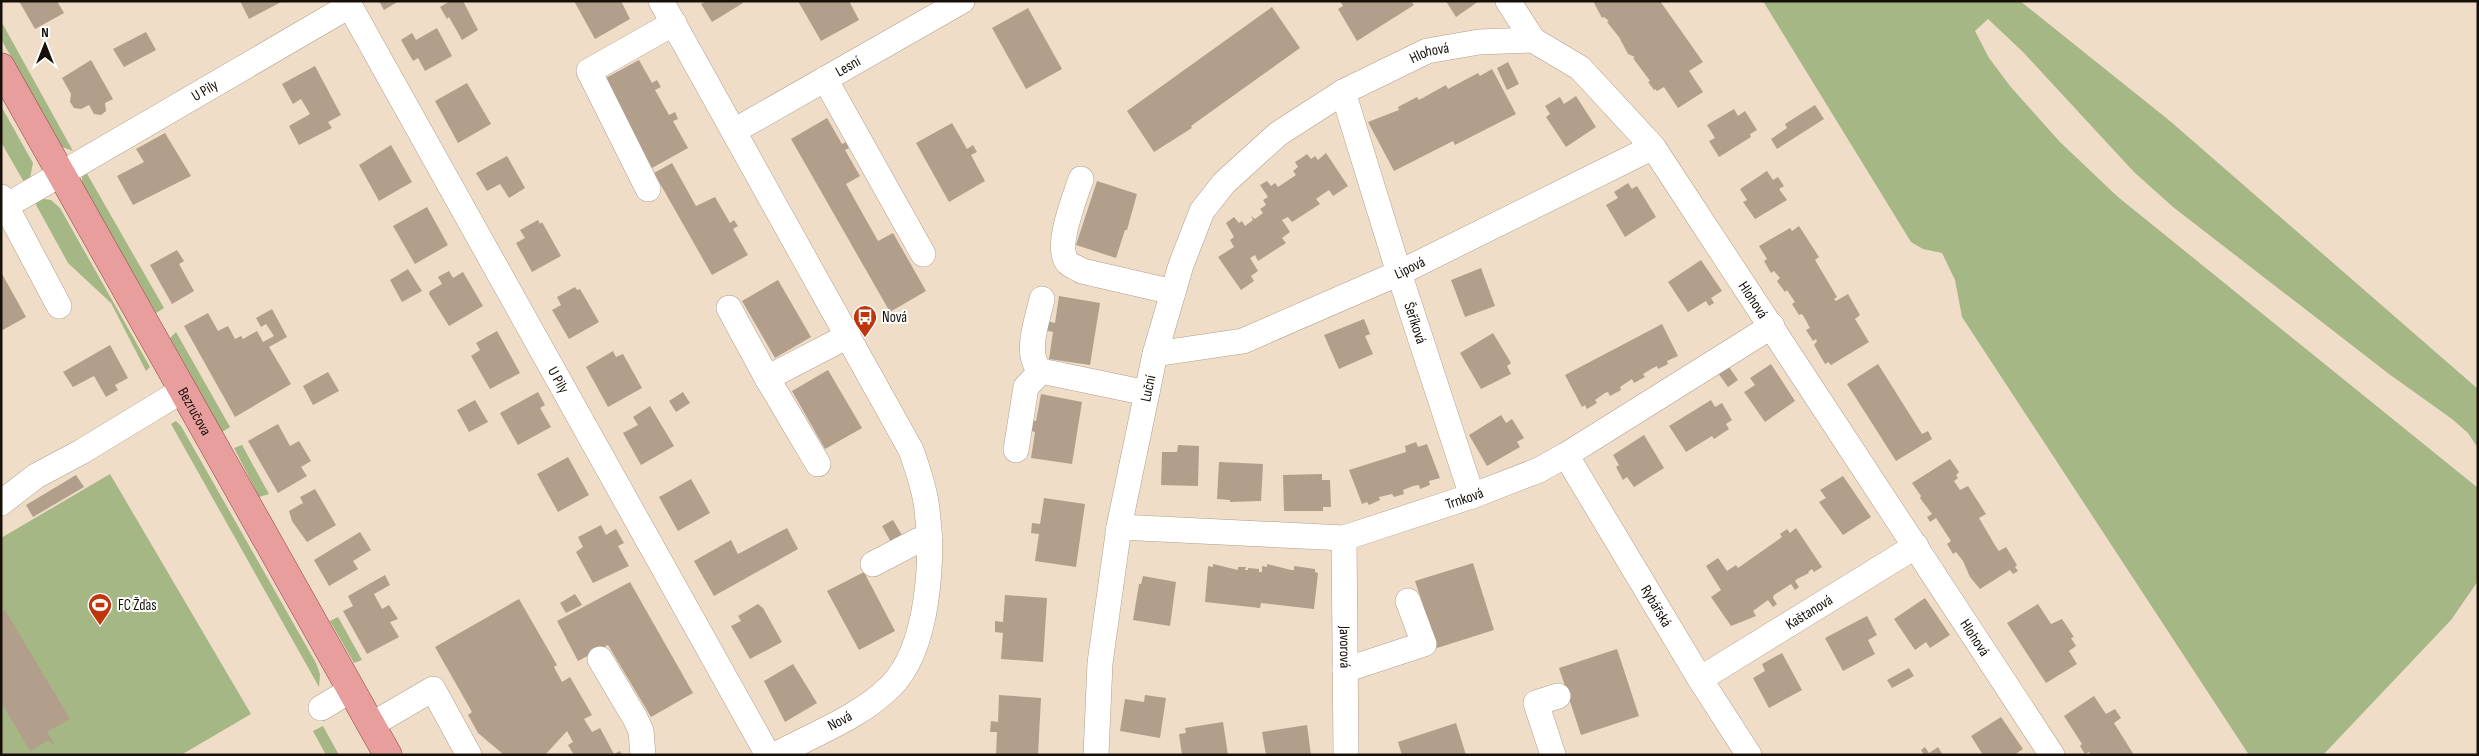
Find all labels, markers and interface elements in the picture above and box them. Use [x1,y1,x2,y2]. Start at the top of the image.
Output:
north arrow [20,20,70,70]
text: N [41,24,49,41]
street label: Hlohová [1406,38,1451,68]
street label: Lesní [832,51,864,81]
street label: U Pily [188,75,222,105]
street label: Lipová [1391,252,1428,283]
street label: Hlohová [1734,278,1772,322]
street label: Šeříková [1400,300,1431,346]
bus stop icon: Nová [852,304,878,338]
place label: Nová [882,308,907,327]
street label: U Pily [544,363,574,397]
street label: Luční [1136,373,1160,404]
street label: Bezručova [174,384,216,439]
street label: Trnková [1443,483,1486,514]
street label: Rybářská [1637,582,1676,631]
street label: Kaštanová [1782,590,1836,634]
sports icon: FC Žďas [87,592,113,626]
place label: FC Žďas [118,596,157,615]
street label: Hlohová [1956,615,1994,660]
street label: Javorová [1335,625,1355,668]
street label: Nová [824,707,856,735]

